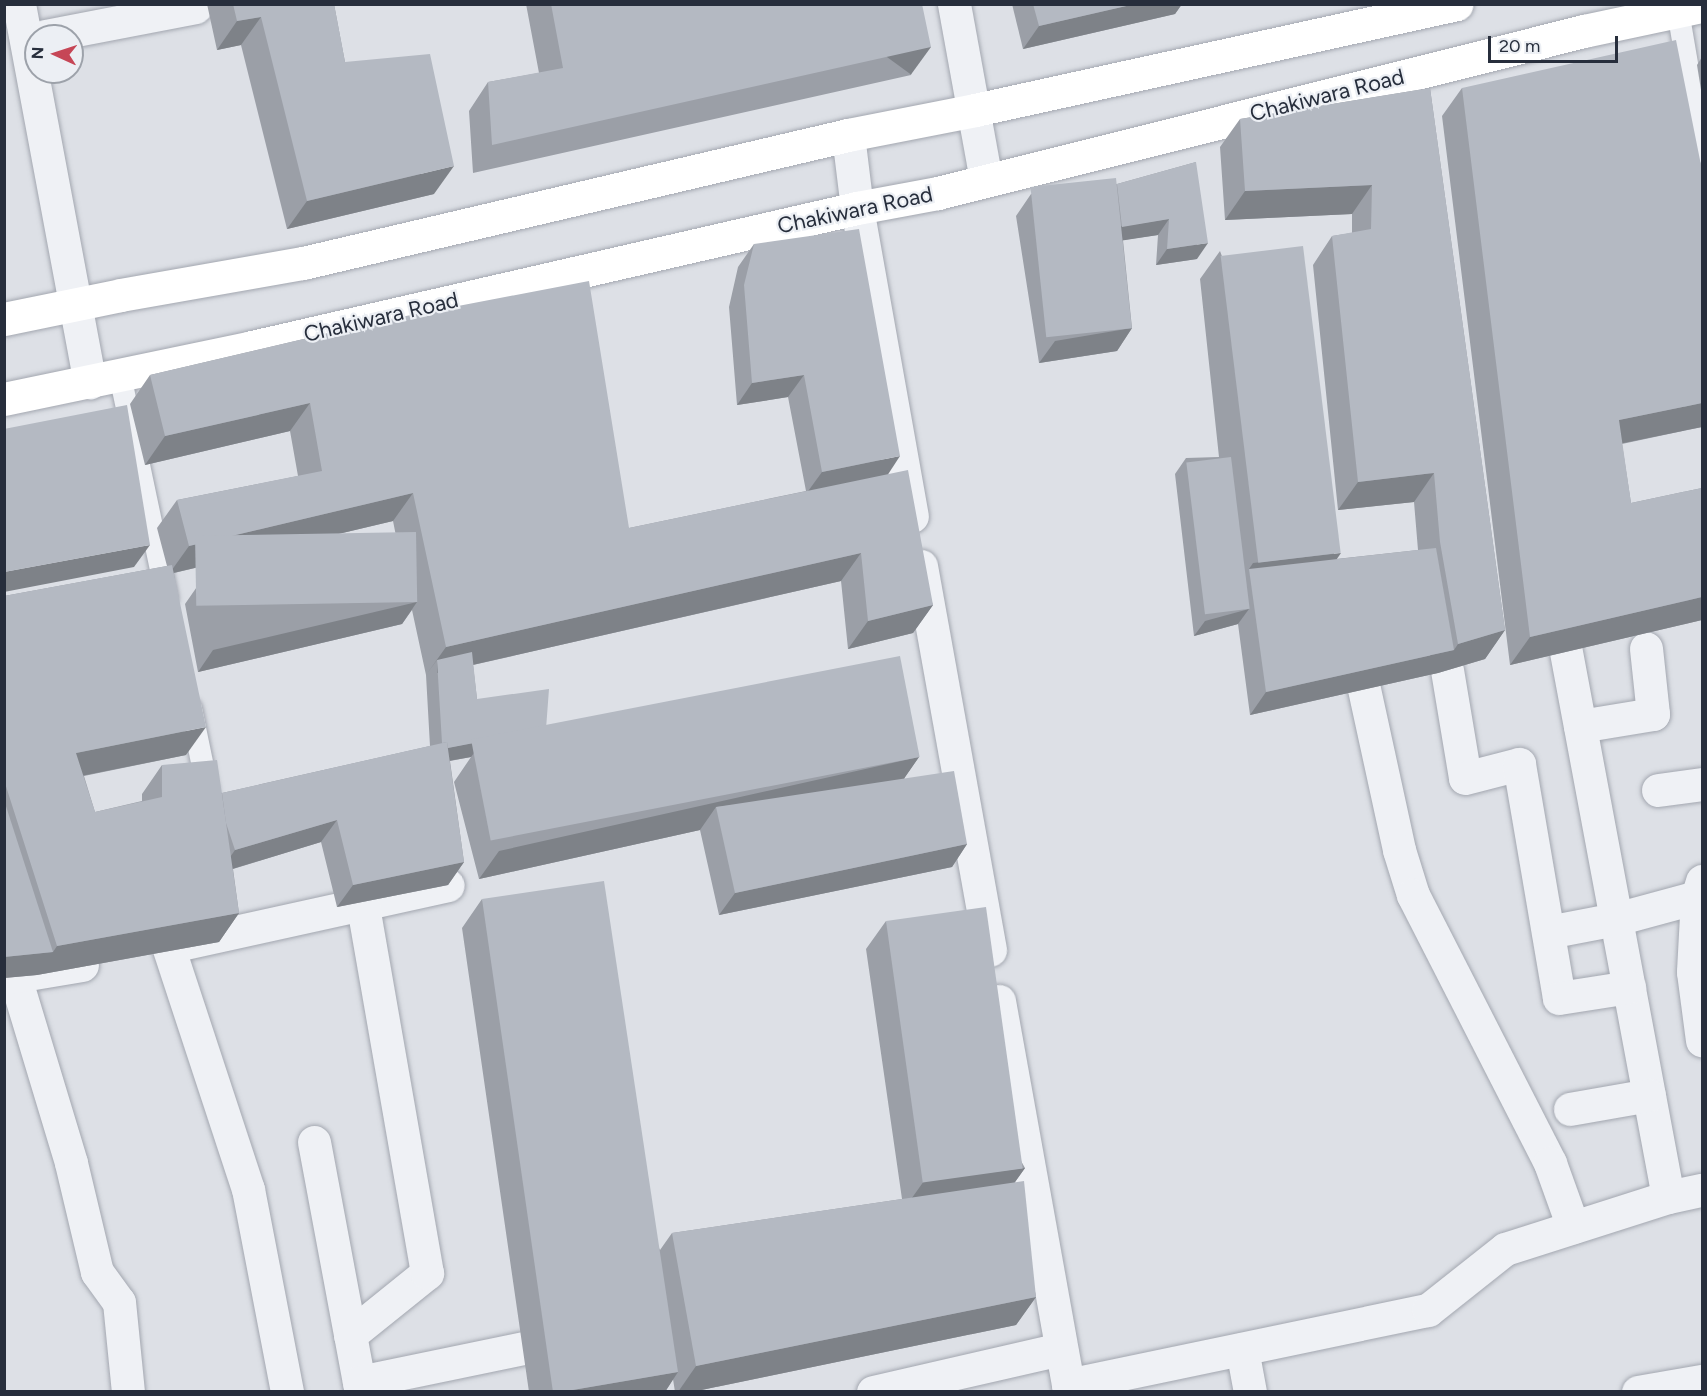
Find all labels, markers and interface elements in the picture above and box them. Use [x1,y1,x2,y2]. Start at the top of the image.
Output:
north arrow [24,24,84,84]
scale bar [1491,24,1622,62]
text: 20 m [1499,35,1540,57]
text: N [28,46,47,60]
street label: Chakiwara Road [1247,63,1407,127]
street label: Chakiwara Road [775,181,935,239]
street label: Chakiwara Road [301,286,461,348]

